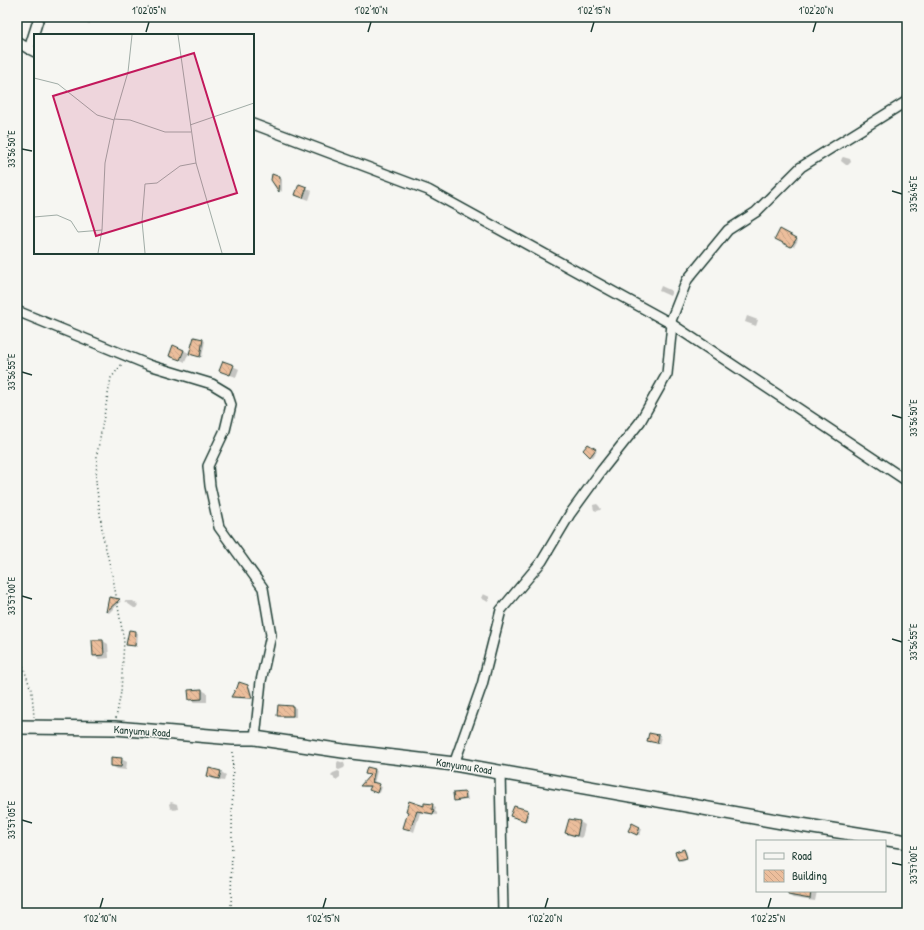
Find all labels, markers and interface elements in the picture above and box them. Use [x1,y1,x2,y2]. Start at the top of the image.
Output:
text: 1°02'05"N [132,4,166,17]
text: 1°02'10"N [354,4,388,17]
text: 1°02'15"N [578,4,610,17]
text: 1°02'20"N [799,4,833,17]
inset map [34,34,254,254]
text: 33°56'50"E [5,130,18,168]
text: 33°56'45"E [907,175,920,212]
text: 33°56'55"E [5,353,18,391]
text: 33°56'50"E [907,399,920,437]
text: 33°57'00"E [5,576,18,615]
text: 33°56'55"E [907,623,920,661]
street label: Kanyumu Road [113,722,171,740]
street label: Kanyumu Road [435,755,494,777]
text: 33°57'05"E [5,800,18,839]
legend [756,840,886,892]
text: 33°57'00"E [907,845,920,884]
text: Road [792,847,812,864]
text: Building [792,867,827,884]
text: 1°02'10"N [83,912,117,925]
text: 1°02'15"N [307,912,339,925]
text: 1°02'20"N [528,912,562,925]
text: 1°02'25"N [751,912,785,925]

